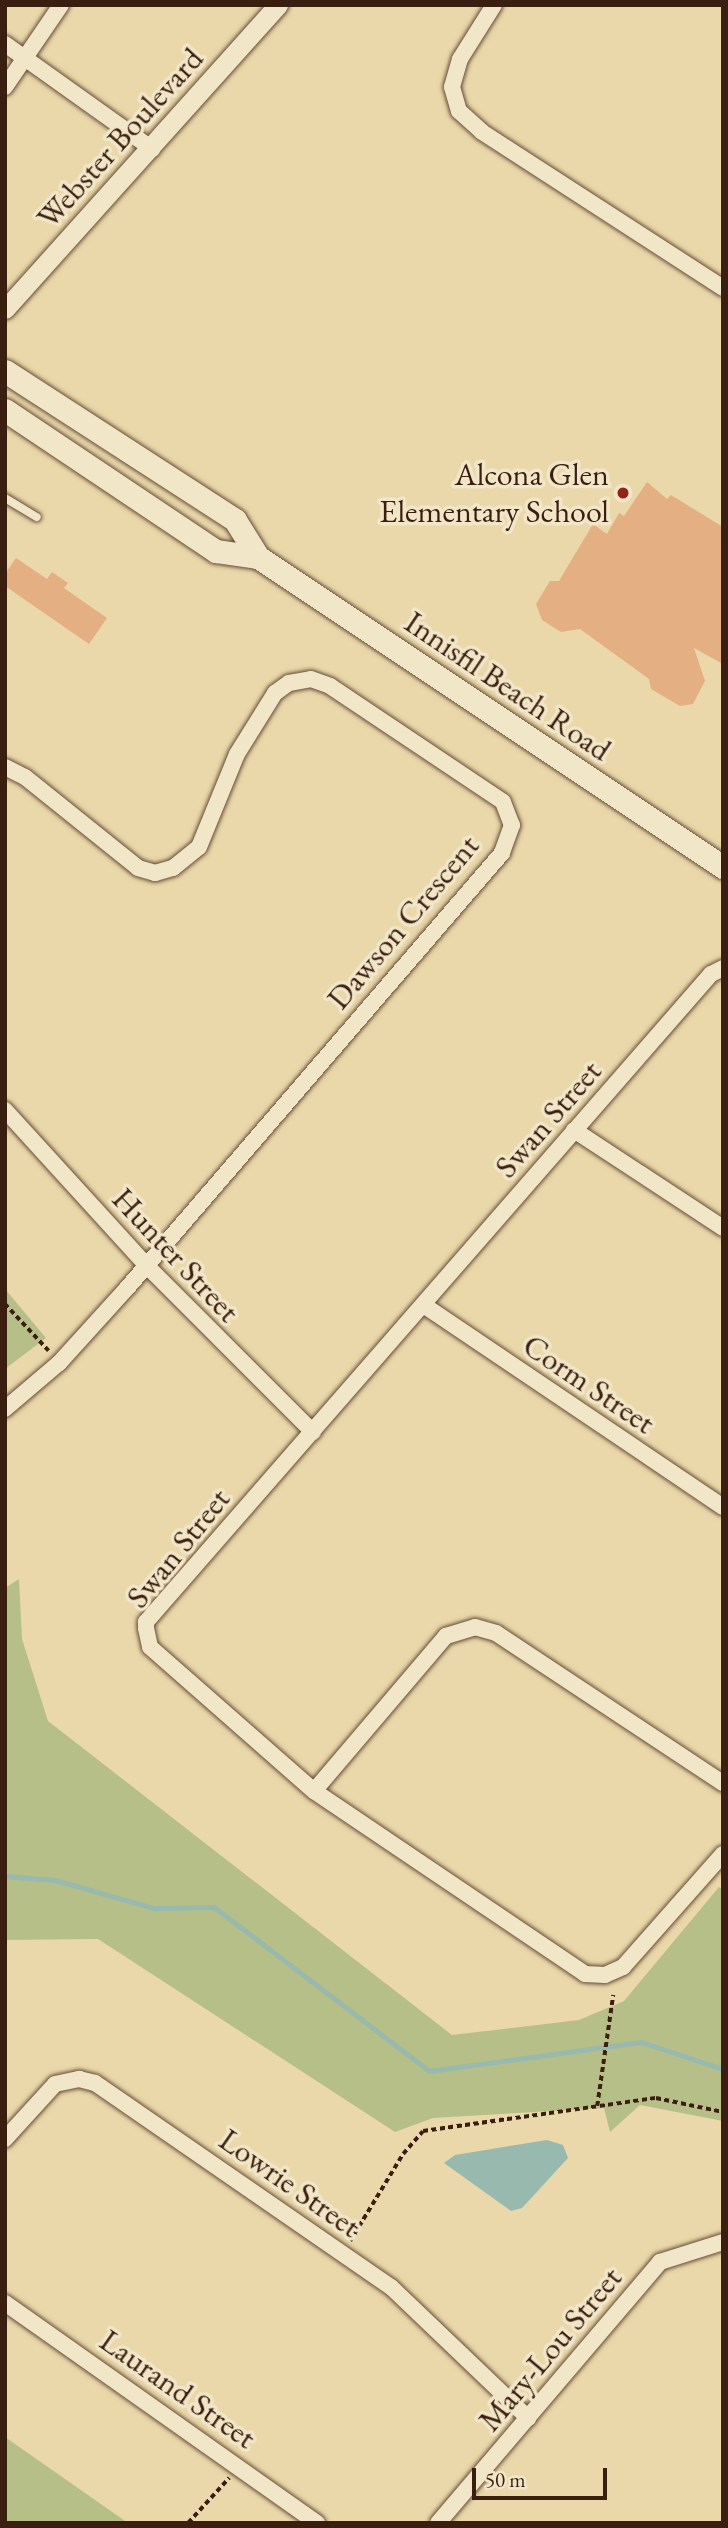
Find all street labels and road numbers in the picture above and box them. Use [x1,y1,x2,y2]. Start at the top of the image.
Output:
street label: Webster Boulevard [29,40,211,236]
street label: Innisfil Beach Road [398,603,618,769]
street label: Dawson Crescent [319,827,487,1017]
street label: Swan Street [487,1053,609,1185]
street label: Hunter Street [104,1180,248,1330]
street label: Corm Street [516,1326,662,1442]
street label: Swan Street [118,1480,238,1616]
street label: Lowrie Street [212,2120,368,2246]
street label: Mary-Lou Street [470,2259,630,2439]
street label: Laurand Street [93,2321,263,2457]

